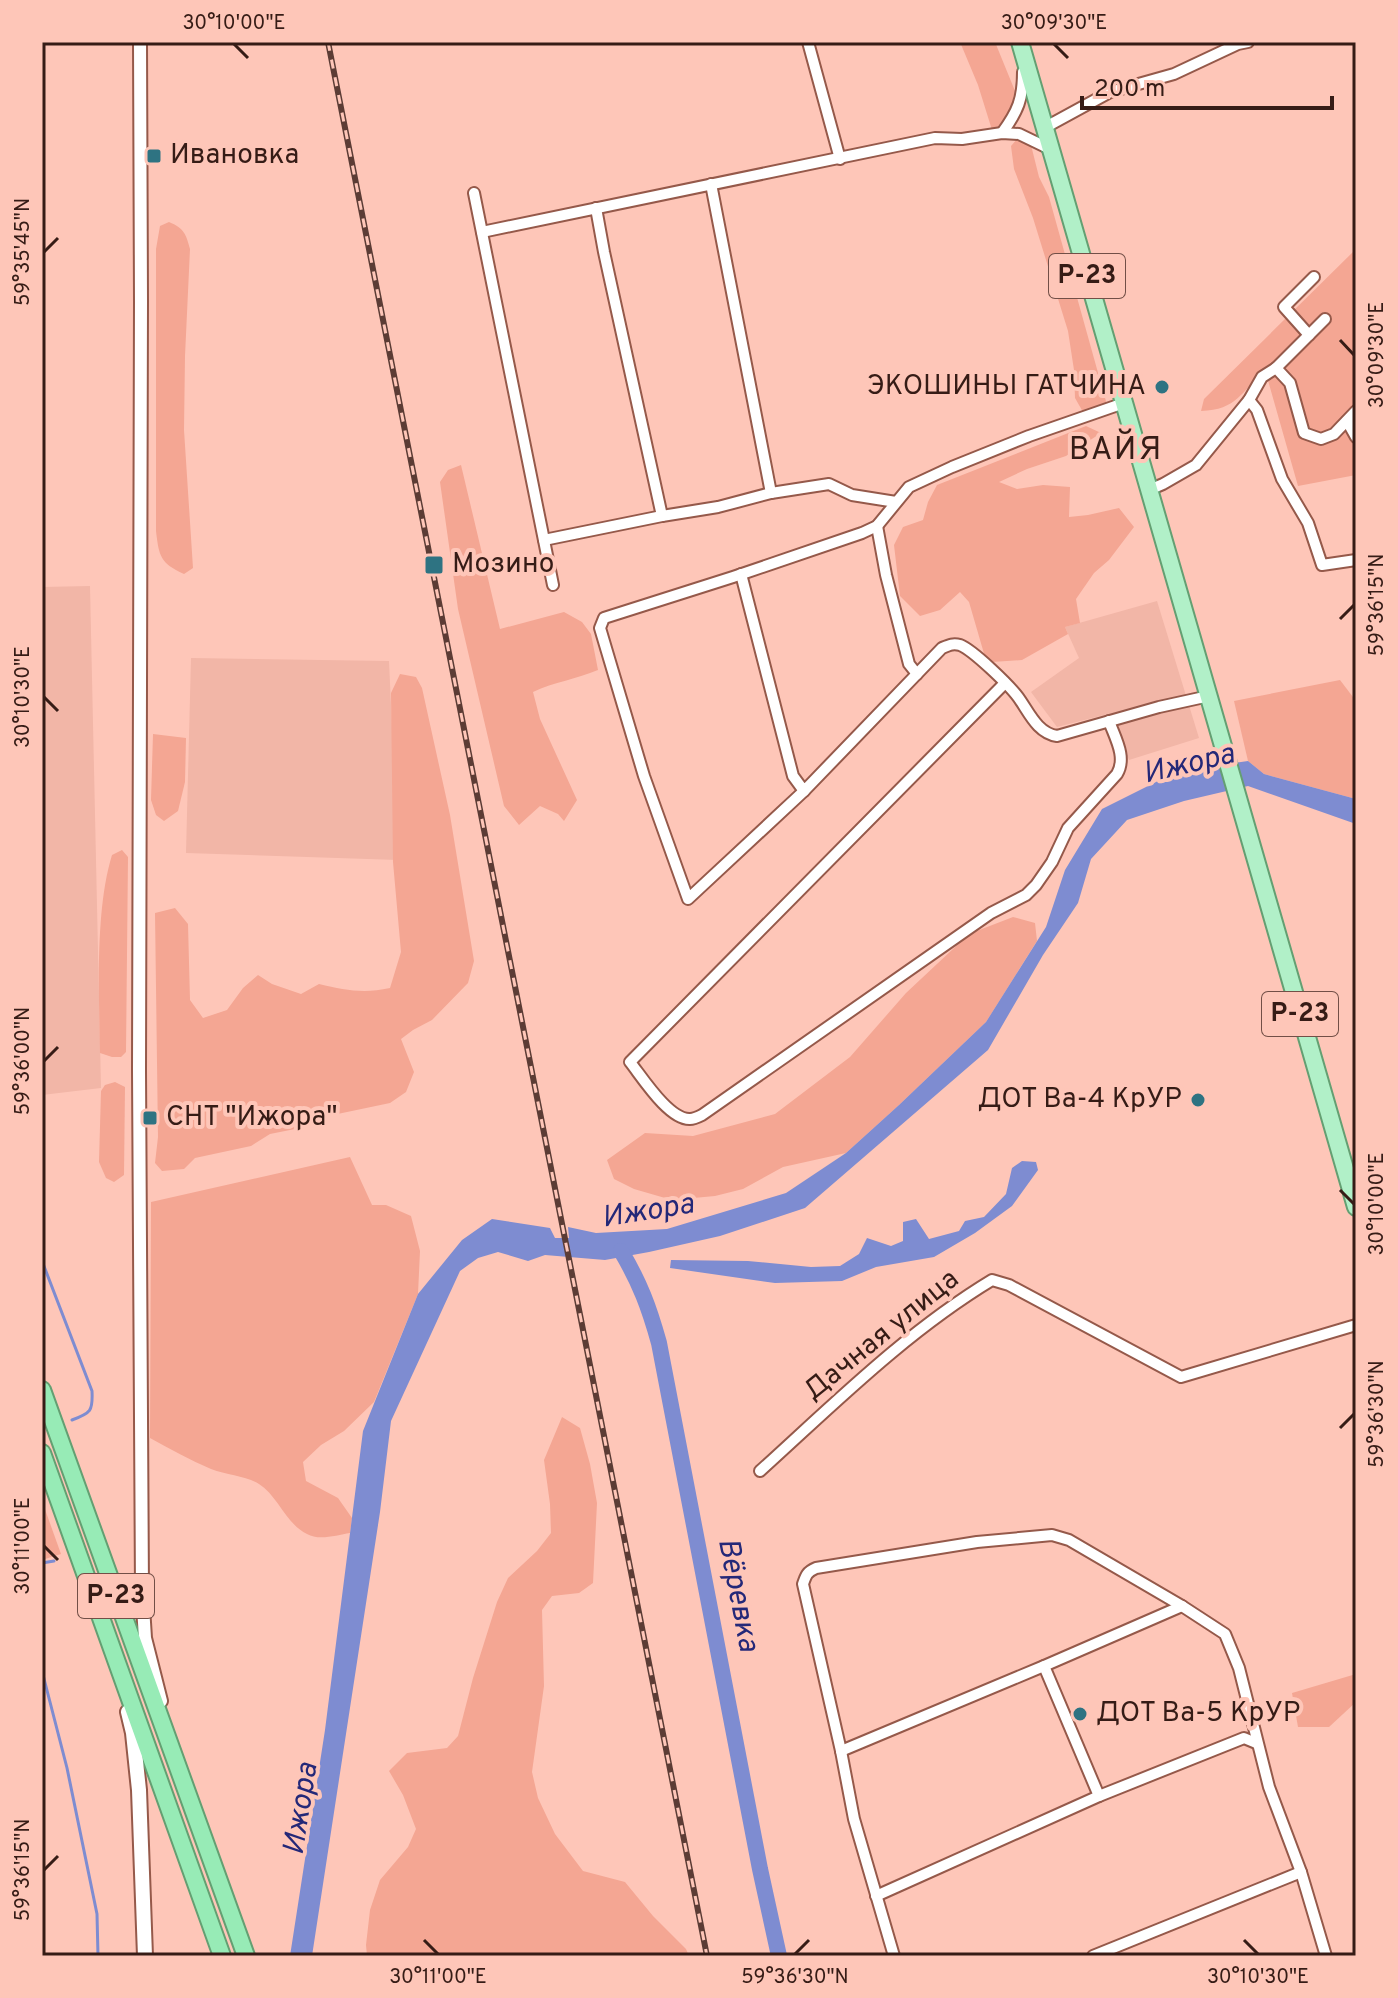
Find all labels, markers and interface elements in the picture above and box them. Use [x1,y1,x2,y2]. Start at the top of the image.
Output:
text: 30°10'00"E [183,11,286,37]
text: 30°09'30"E [1001,11,1107,37]
scale bar [1082,60,1332,110]
text: 200 m [1094,75,1165,105]
place label: Ивановка [170,138,299,174]
marker: Ивановка [145,147,163,165]
text: 59°35'45"N [11,198,37,306]
road number: Р-23 [1049,254,1125,298]
text: 30°09'30"E [1365,302,1391,408]
place label: ЭКОШИНЫ ГАТЧИНА [867,369,1146,405]
marker: ЭКОШИНЫ ГАТЧИНА [1153,378,1171,396]
district label: ВАЙЯ [1069,428,1163,471]
place label: Мозино [452,547,554,583]
marker: Мозино [423,554,445,576]
text: 59°36'15"N [1365,554,1391,656]
text: 30°10'30"E [11,646,37,748]
water label: Ижора [1140,736,1239,793]
road number: Р-23 [1262,992,1338,1036]
text: 59°36'00"N [11,1007,37,1115]
place label: ДОТ Ва-4 КрУР [978,1082,1182,1118]
marker: ДОТ Ва-4 КрУР [1189,1091,1207,1109]
place label: СНТ "Ижора" [166,1100,338,1136]
marker: СНТ "Ижора" [141,1109,159,1127]
text: 30°10'00"E [1365,1153,1391,1256]
water label: Ижора [599,1186,697,1238]
street label: Дачная улица [797,1262,967,1410]
text: 59°36'30"N [1365,1360,1391,1468]
text: 30°11'00"E [11,1497,37,1595]
water label: Вёревка [708,1535,766,1655]
road number: Р-23 [78,1574,154,1618]
place label: ДОТ Ва-5 КрУР [1096,1696,1300,1732]
marker: ДОТ Ва-5 КрУР [1071,1705,1089,1723]
water label: Ижора [276,1760,328,1858]
text: 59°36'15"N [11,1819,37,1921]
text: 30°11'00"E [389,1965,487,1991]
text: 59°36'30"N [741,1965,849,1991]
text: 30°10'30"E [1207,1965,1309,1991]

